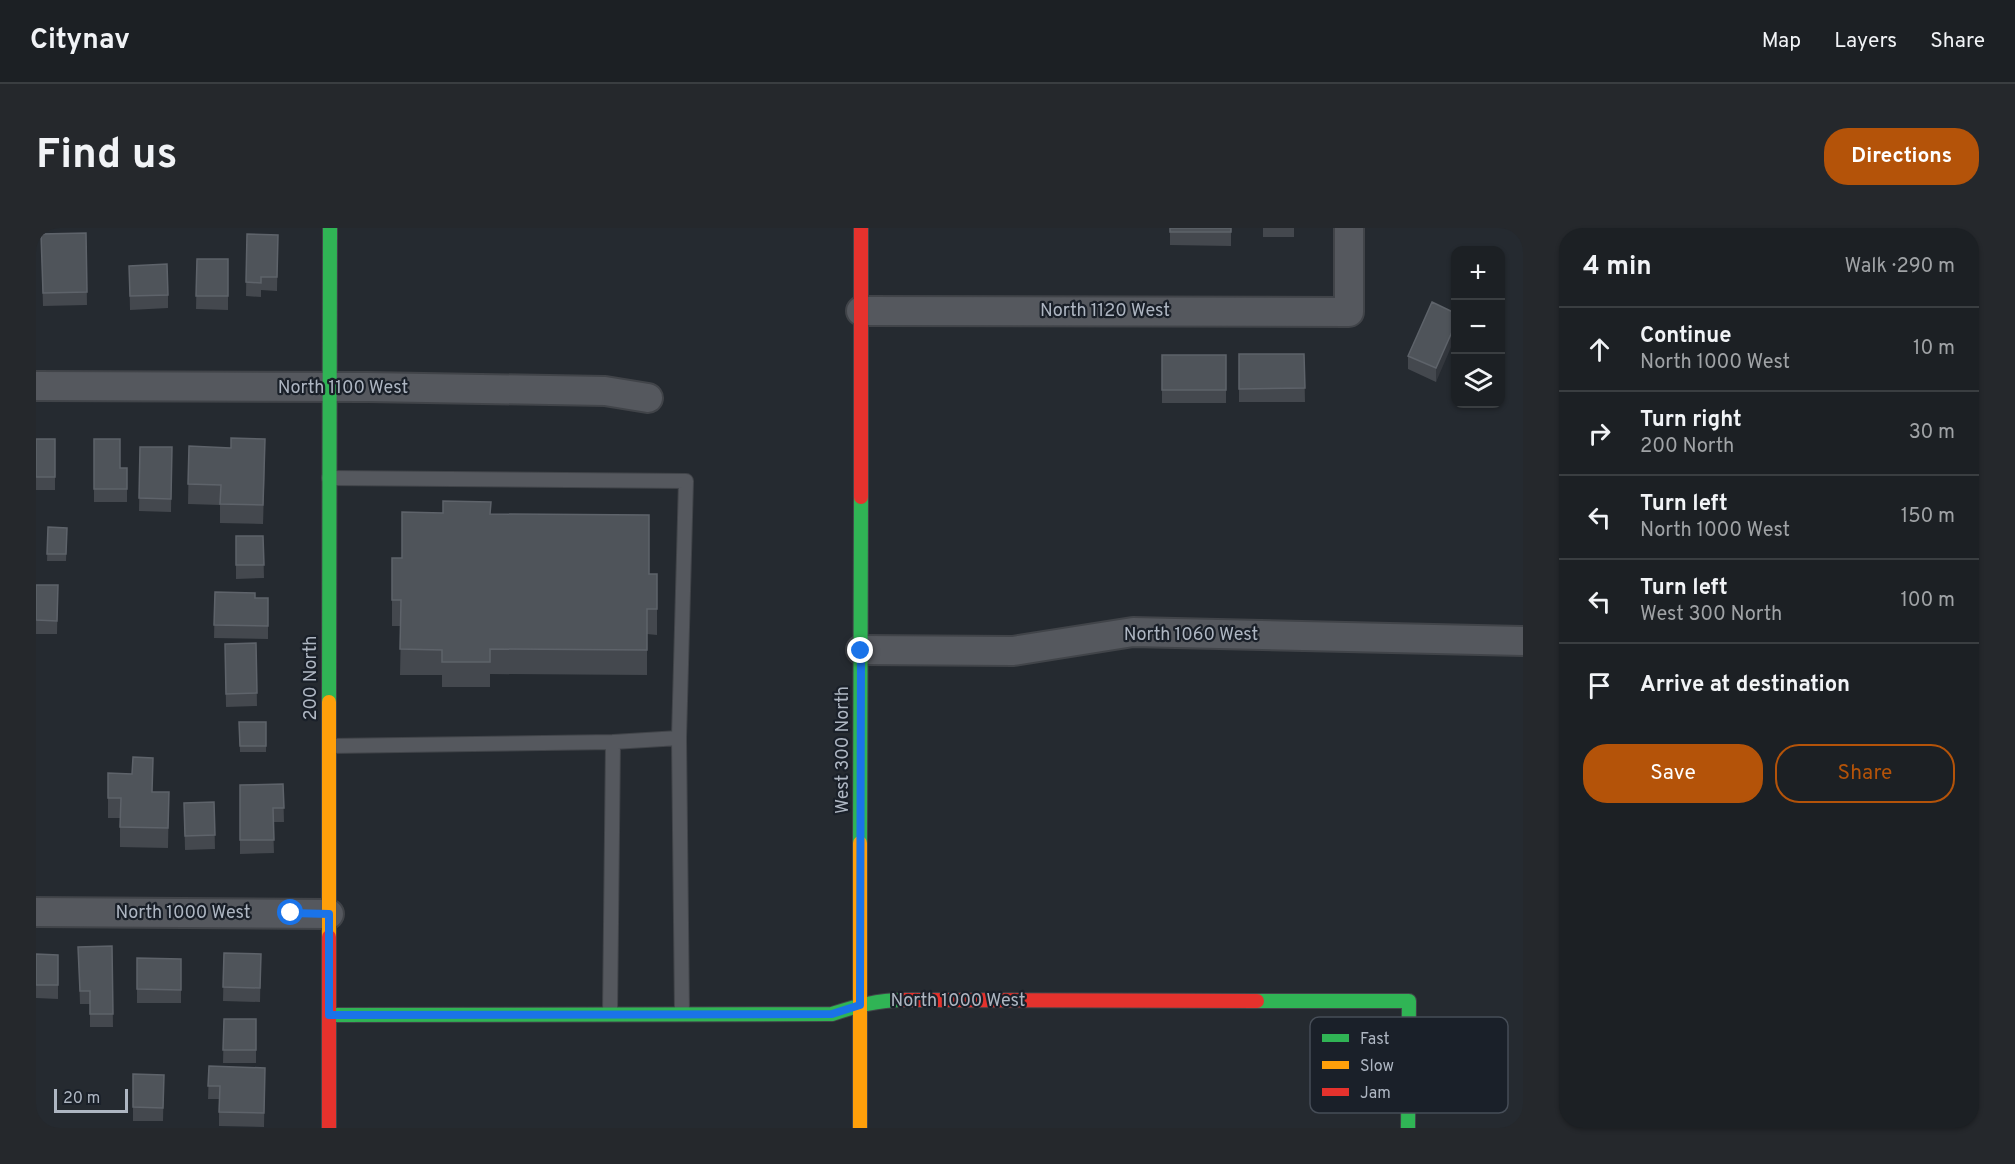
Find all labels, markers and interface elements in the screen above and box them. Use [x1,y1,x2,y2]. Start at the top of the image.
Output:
text: Citynav [30,23,130,59]
text: Map [1762,28,1801,55]
text: Layers [1834,28,1897,55]
text: Share [1930,28,1985,55]
button: Directions [1824,128,1979,185]
text: Find us [36,130,177,183]
map controls [1451,246,1505,408]
button: + [1451,246,1505,300]
text: 4 min [1583,251,1652,284]
text: Walk · 290 m [1844,254,1955,280]
street label: North 1120 West [1040,300,1170,323]
button: − [1451,300,1505,354]
text: Continue [1640,323,1731,350]
icon: ahead [1583,333,1616,366]
text: 10 m [1913,336,1955,362]
text: North 1000 West [1640,350,1790,376]
button: layers [1451,354,1505,408]
street label: North 1100 West [278,377,408,400]
text: Turn right [1640,407,1742,434]
icon: right [1583,417,1616,450]
text: 30 m [1909,420,1955,446]
text: 200 North [1640,434,1734,460]
text: Turn left [1640,491,1728,518]
icon: left [1583,501,1616,534]
text: 150 m [1901,504,1955,530]
text: North 1000 West [1640,518,1790,544]
text: Turn left [1640,575,1728,602]
icon: left [1583,585,1616,618]
text: 100 m [1900,588,1955,614]
text: West 300 North [1640,602,1782,628]
street label: North 1060 West [1124,624,1258,647]
street label: 200 North [300,636,323,720]
route end [847,637,873,663]
icon: arrive [1583,669,1616,702]
text: Arrive at destination [1640,672,1850,699]
street label: West 300 North [832,686,855,814]
button: Save [1583,744,1763,803]
button: Share [1775,744,1955,803]
route start [277,899,303,925]
street label: North 1000 West [115,902,251,925]
street label: North 1000 West [890,990,1026,1013]
legend [1310,1017,1508,1113]
text: Fast [1360,1030,1390,1050]
text: Slow [1360,1057,1394,1077]
text: Jam [1360,1084,1391,1104]
scale bar [54,1086,128,1114]
text: 20 m [63,1089,100,1109]

